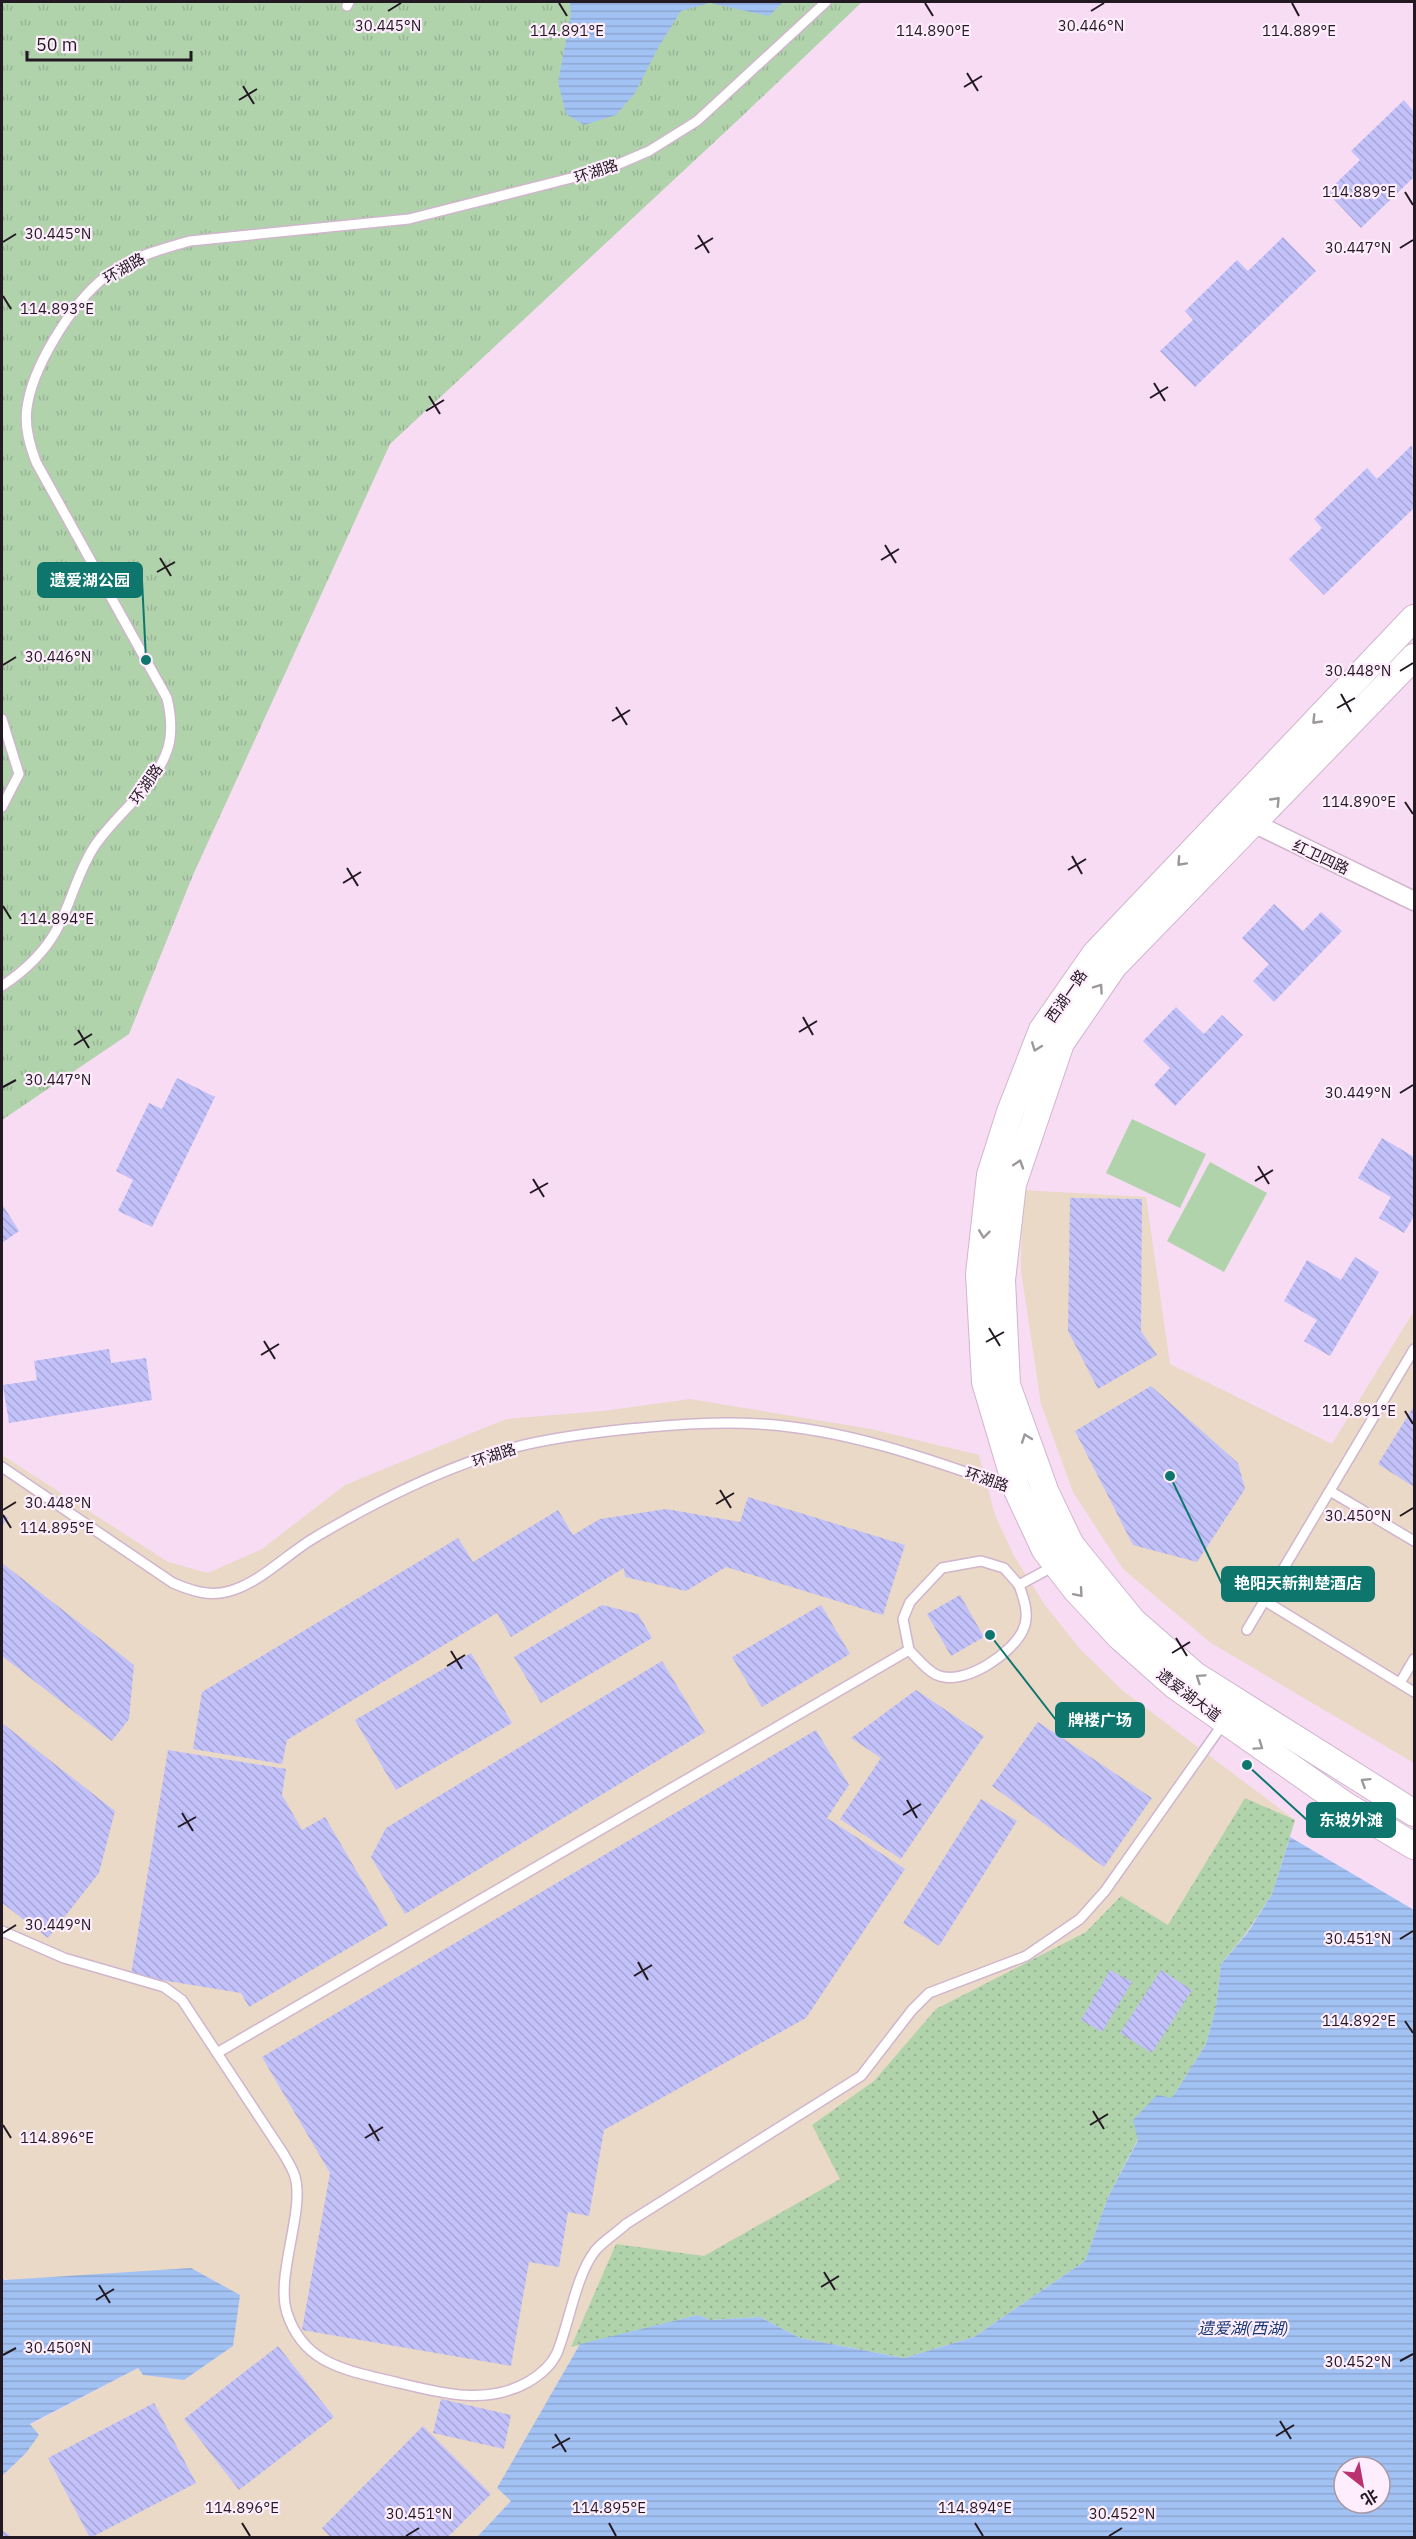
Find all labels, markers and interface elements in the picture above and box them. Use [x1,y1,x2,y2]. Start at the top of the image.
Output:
text: 30.445°N [355,16,421,35]
text: 30.446°N [1058,16,1124,35]
text: 114.891°E [530,21,604,40]
text: 114.890°E [896,21,970,40]
text: 114.889°E [1262,21,1336,40]
scale bar [27,24,190,62]
text: 50 m [36,33,78,56]
street label: 环湖路 [572,155,620,187]
text: 114.889°E [1322,182,1396,201]
text: 30.445°N [25,224,91,243]
text: 30.447°N [1325,238,1391,257]
street label: 环湖路 [100,249,148,287]
text: 114.893°E [20,299,94,318]
callout: 遗爱湖公园 [38,563,142,597]
text: 遗爱湖公园 [49,570,130,590]
text: 30.446°N [25,647,91,666]
text: 30.448°N [1325,661,1391,680]
one-way arrow [1312,713,1323,724]
street label: 环湖路 [125,760,167,808]
text: 114.890°E [1322,792,1396,811]
one-way arrow [1269,798,1280,808]
street label: 红卫四路 [1290,836,1352,878]
one-way arrow [1177,855,1188,865]
text: 114.894°E [20,909,94,928]
street label: 西湖一路 [1041,966,1091,1026]
one-way arrow [1092,984,1103,995]
one-way arrow [1030,1041,1043,1052]
text: 30.447°N [25,1070,91,1089]
text: 30.449°N [1325,1083,1391,1102]
one-way arrow [1012,1159,1025,1170]
one-way arrow [978,1229,990,1238]
text: 114.891°E [1322,1401,1396,1420]
one-way arrow [1021,1433,1034,1444]
street label: 环湖路 [470,1439,518,1471]
street label: 环湖路 [963,1463,1011,1495]
text: 30.448°N [25,1493,91,1512]
text: 30.450°N [1325,1506,1391,1525]
text: 114.895°E [20,1518,94,1537]
callout: 艳阳天新荆楚酒店 [1222,1567,1374,1601]
text: 艳阳天新荆楚酒店 [1234,1573,1362,1593]
one-way arrow [1072,1586,1083,1597]
street label: 遗爱湖大道 [1153,1665,1225,1725]
one-way arrow [1196,1674,1207,1685]
callout: 牌楼广场 [1056,1703,1144,1737]
text: 牌楼广场 [1068,1710,1132,1730]
one-way arrow [1252,1739,1263,1750]
one-way arrow [1361,1778,1371,1790]
callout: 东坡外滩 [1307,1803,1395,1837]
text: 东坡外滩 [1319,1810,1383,1830]
text: 30.449°N [25,1915,91,1934]
text: 30.451°N [1325,1929,1391,1948]
text: 114.892°E [1322,2011,1396,2030]
text: 114.896°E [20,2128,94,2147]
water label: 遗爱湖(西湖) [1198,2318,1288,2338]
text: 30.450°N [25,2338,91,2357]
text: 30.452°N [1325,2352,1391,2371]
north arrow [1332,2455,1392,2515]
text: 北 [1358,2485,1382,2511]
text: 114.896°E [205,2498,279,2517]
text: 114.895°E [572,2498,646,2517]
text: 114.894°E [938,2498,1012,2517]
text: 30.451°N [386,2504,452,2523]
text: 30.452°N [1089,2504,1155,2523]

